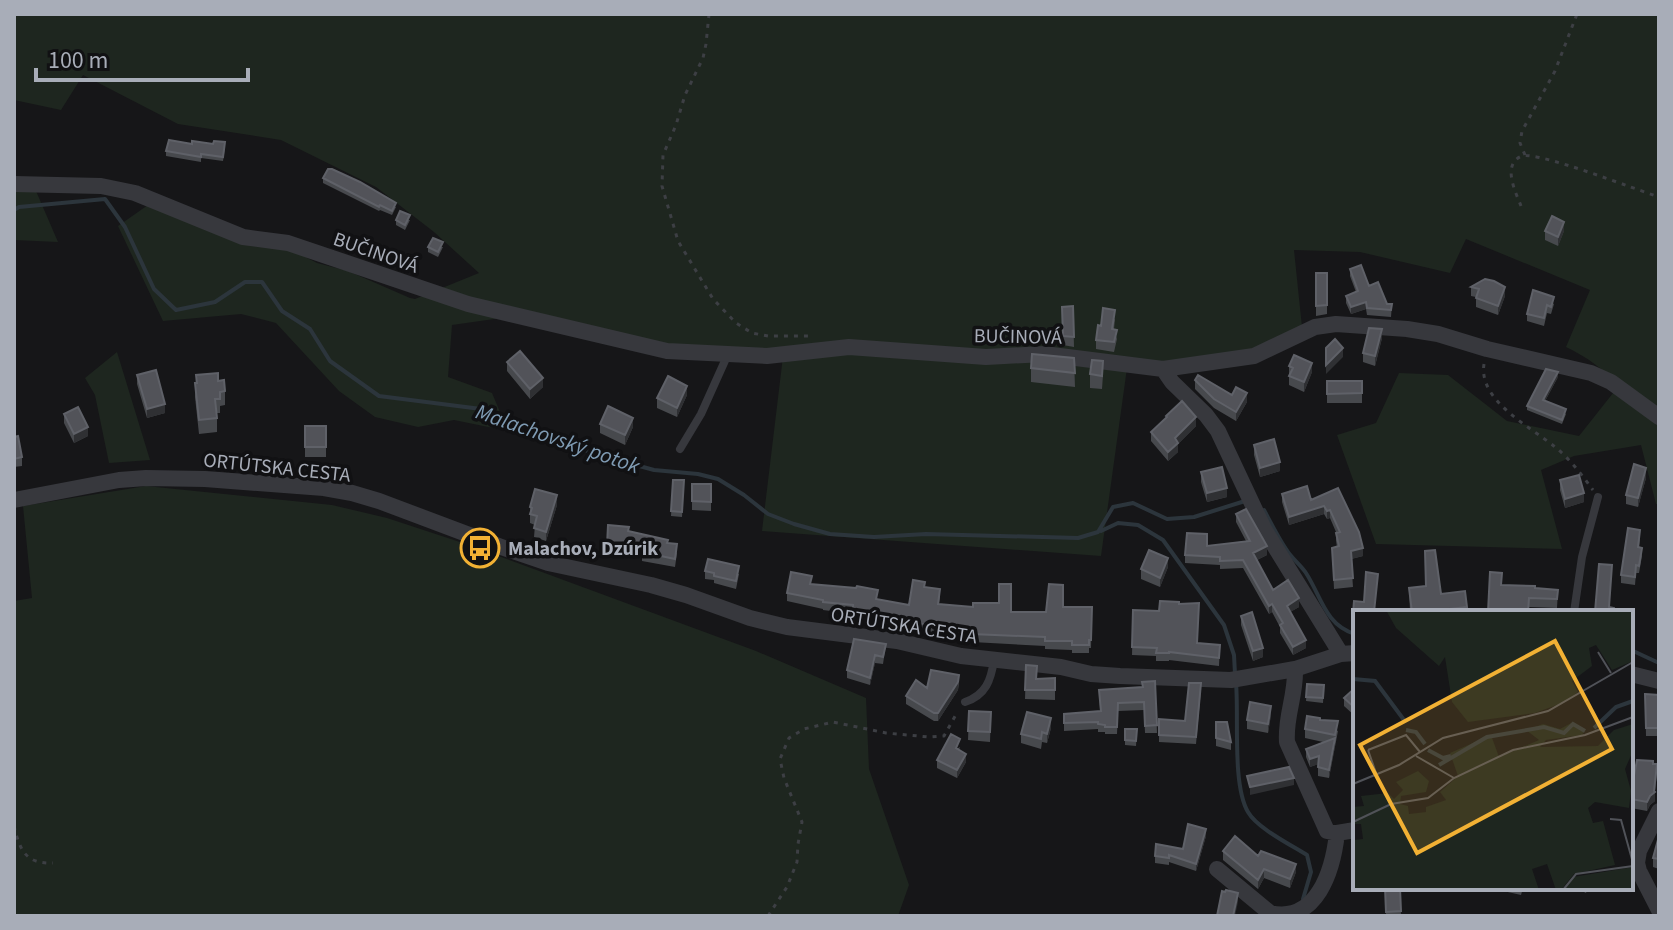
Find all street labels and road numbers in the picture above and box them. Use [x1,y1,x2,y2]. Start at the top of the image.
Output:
street label: BUČINOVÁ [329,225,422,281]
street label: BUČINOVÁ [974,322,1062,352]
street label: ORTÚTSKA CESTA [202,446,352,490]
street label: ORTÚTSKA CESTA [829,601,979,651]

